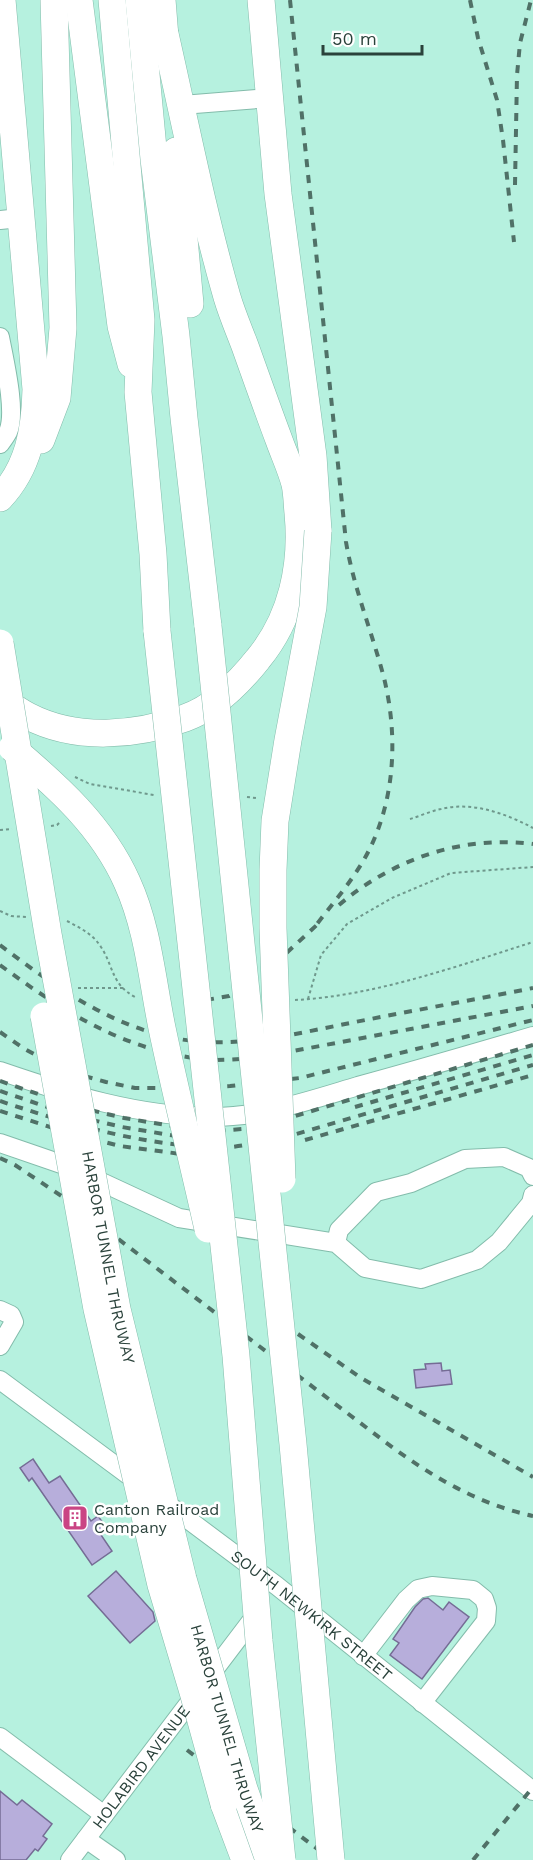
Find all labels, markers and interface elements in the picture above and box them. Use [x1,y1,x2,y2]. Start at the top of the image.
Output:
scale bar [323,18,422,56]
text: 50 m [332,28,377,49]
street label: HARBOR TUNNEL THRUWAY [79,1149,140,1366]
place label: Canton Railroad Company [94,1500,219,1537]
building icon: Canton Railroad Company [60,1503,90,1533]
street label: SOUTH NEWKIRK STREET [228,1546,397,1684]
street label: HARBOR TUNNEL THRUWAY [187,1622,268,1835]
street label: HOLABIRD AVENUE [88,1701,193,1832]

